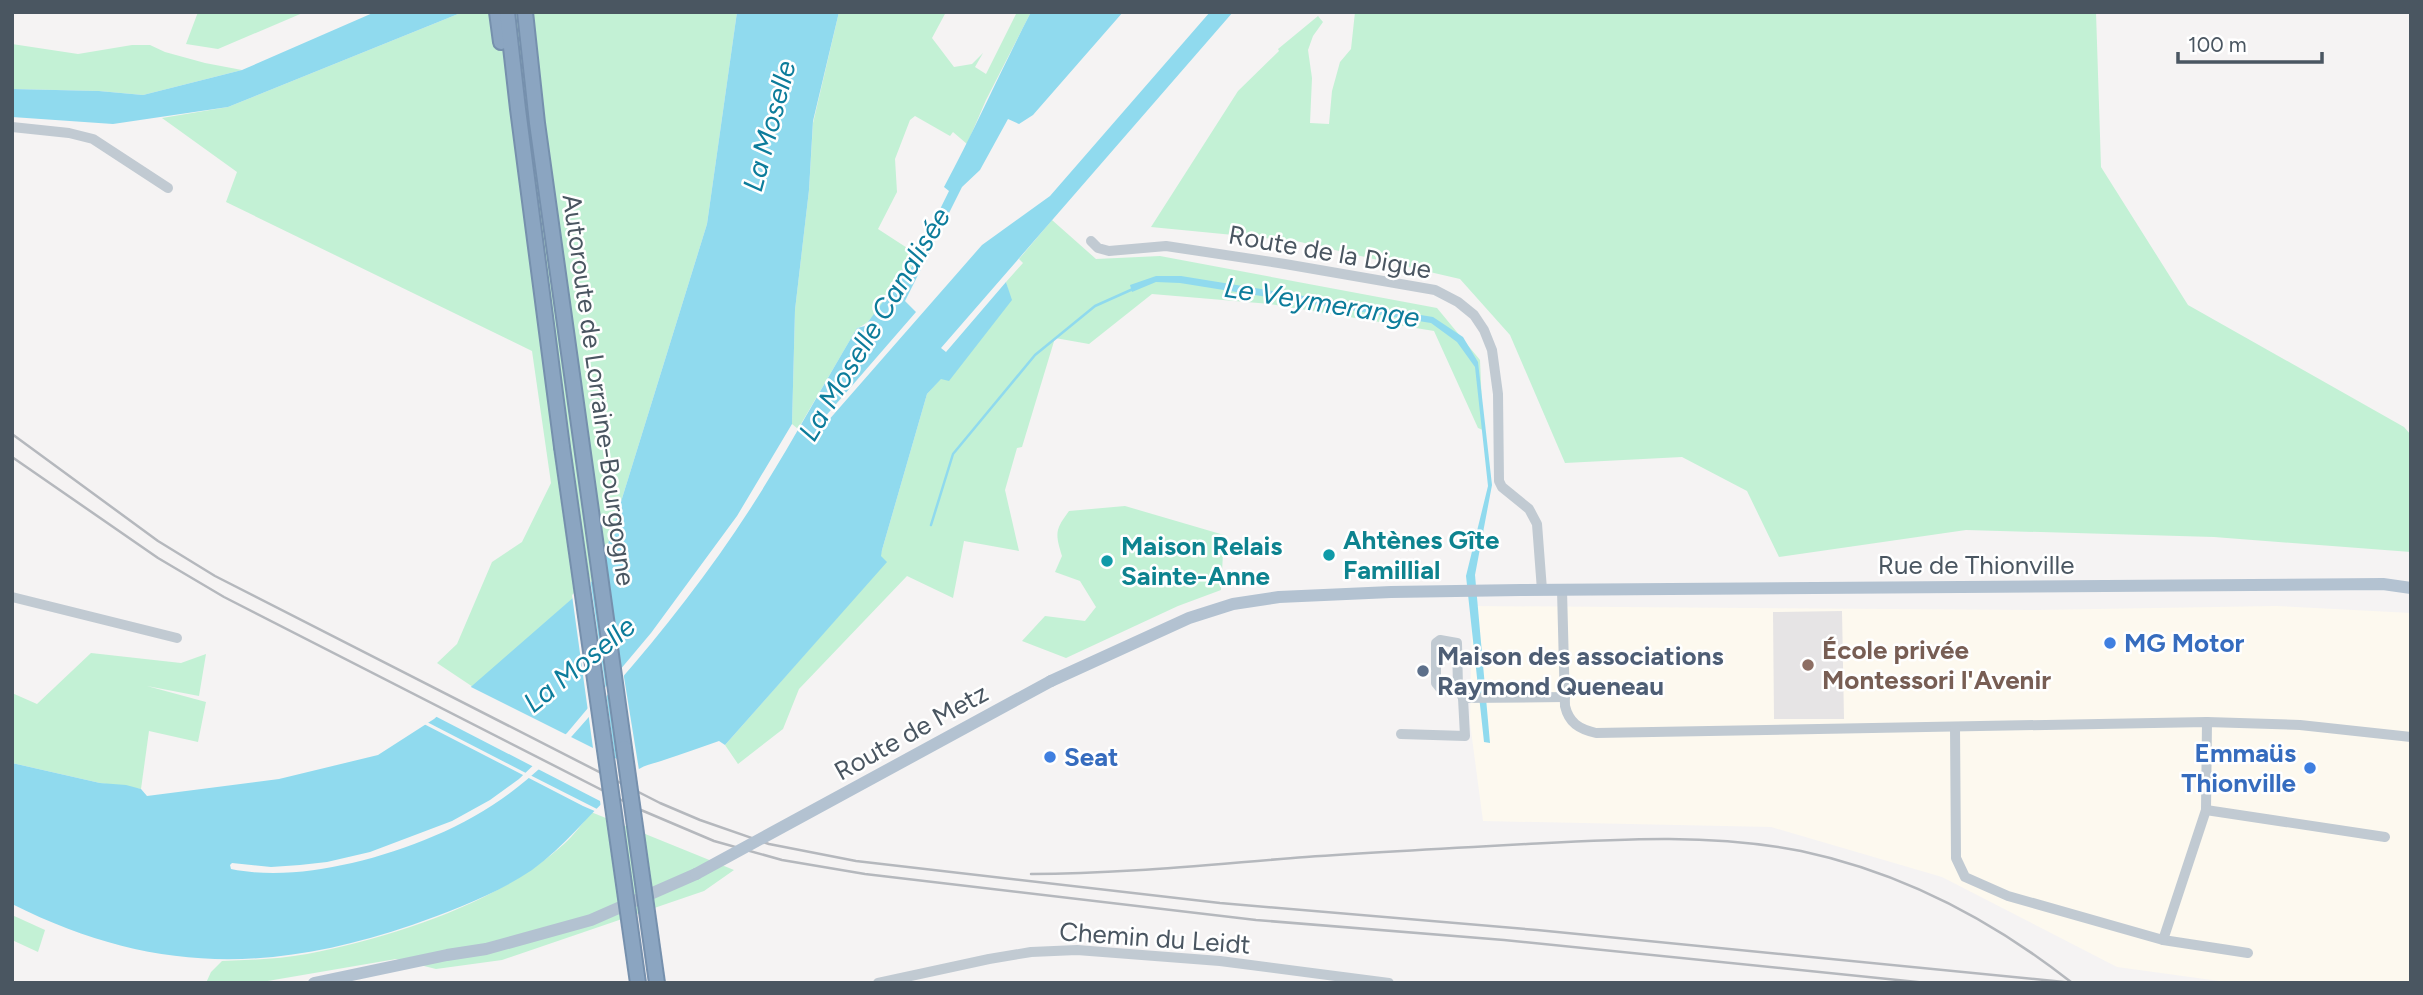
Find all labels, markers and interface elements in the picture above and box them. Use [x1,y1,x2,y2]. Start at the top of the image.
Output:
scale bar [2178,21,2322,65]
text: 100 m [2188,32,2247,57]
water label: La Moselle [735,57,803,195]
street label: Autoroute de Lorraine-Bourgogne [556,192,642,588]
water label: La Moselle Canalisée [791,201,957,447]
street label: Route de la Digue [1226,218,1434,286]
water label: Le Veymerange [1222,270,1422,334]
place label: Ahtènes Gîte Famillial [1343,524,1499,586]
place label: Maison Relais Sainte-Anne [1121,530,1283,592]
marker: Ahtènes Gîte Famillial [1321,547,1337,563]
street label: Rue de Thionville [1878,549,2074,581]
marker: Maison Relais Sainte-Anne [1099,553,1115,569]
water label: La Moselle [516,609,642,719]
place label: MG Motor [2124,627,2245,659]
place label: École privée Montessori l'Avenir [1822,634,2051,696]
marker: MG Motor [2102,635,2118,651]
place label: Maison des associations Raymond Queneau [1437,640,1724,702]
marker: École privée Montessori l'Avenir [1800,657,1816,673]
marker: Maison des associations Raymond Queneau [1415,663,1431,679]
street label: Route de Metz [829,677,993,787]
place label: Emmaüs Thionville [2181,737,2296,799]
place label: Seat [1064,741,1119,773]
marker: Seat [1042,749,1058,765]
marker: Emmaüs Thionville [2302,760,2318,776]
street label: Chemin du Leidt [1058,915,1252,961]

